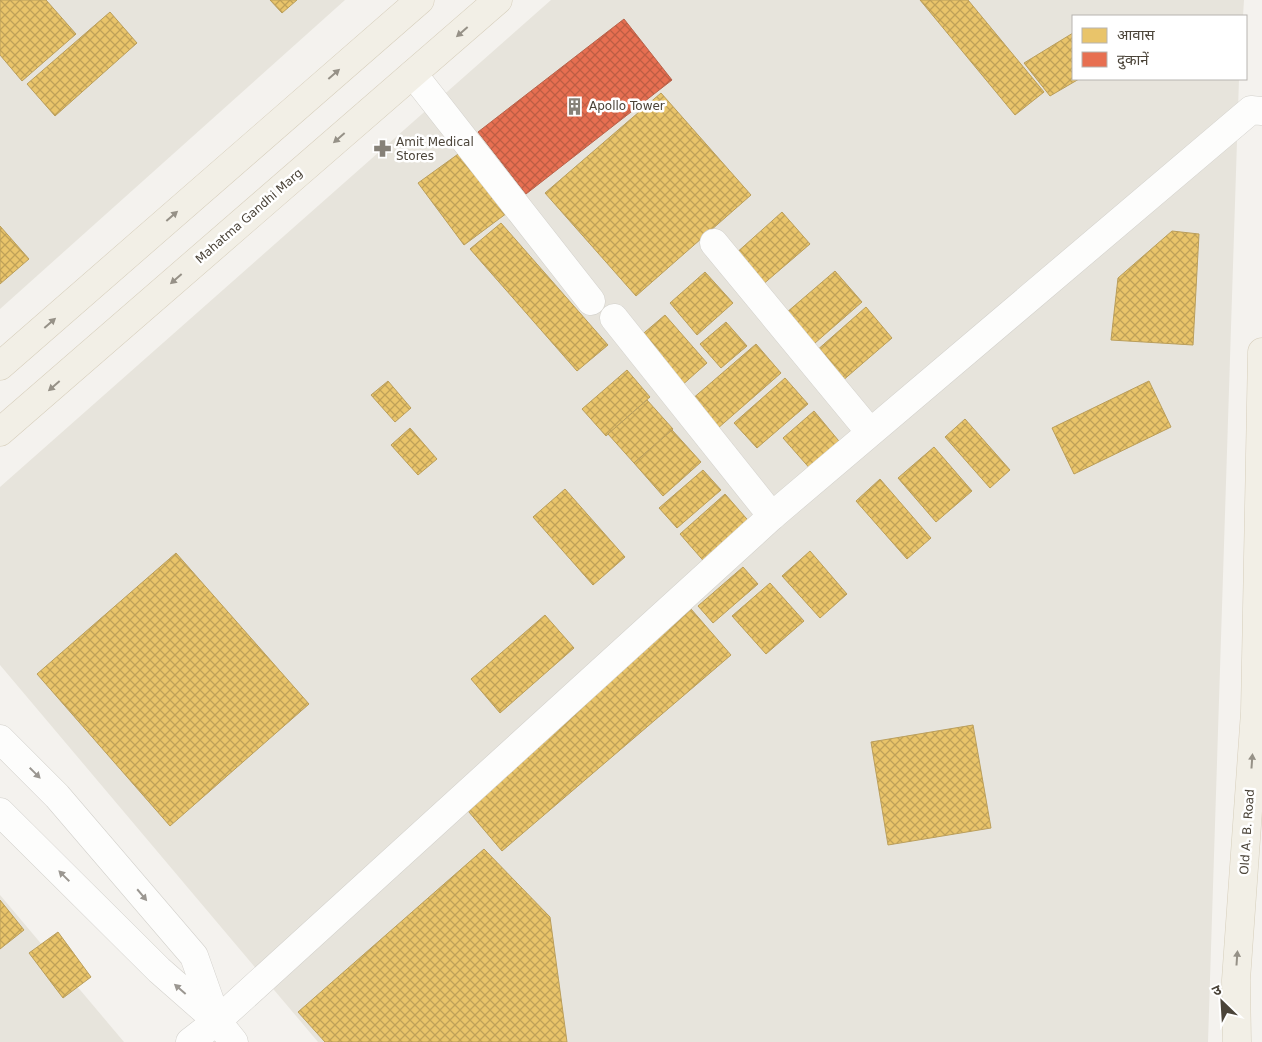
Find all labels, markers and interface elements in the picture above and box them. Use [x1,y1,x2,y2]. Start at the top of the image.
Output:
legend [1072,15,1247,80]
one-way arrow [456,26,468,38]
text: आवास [1117,26,1156,44]
text: दुकानें [1117,51,1149,70]
one-way arrow [328,69,341,80]
building icon: Apollo Tower [565,96,585,116]
place label: Apollo Tower [589,99,665,113]
one-way arrow [332,133,345,144]
place label: Amit Medical Stores [396,135,474,163]
pharmacy icon: Amit Medical Stores [372,139,392,159]
street label: Mahatma Gandhi Marg [193,166,305,266]
one-way arrow [166,210,178,222]
one-way arrow [171,273,183,285]
one-way arrow [43,317,56,328]
one-way arrow [48,380,60,392]
one-way arrow [1248,753,1256,769]
one-way arrow [28,767,40,779]
street label: Old A. B. Road [1237,789,1257,875]
one-way arrow [58,870,70,882]
one-way arrow [136,889,147,902]
one-way arrow [1234,950,1242,966]
north arrow [1197,977,1247,1027]
text: उ [1209,981,1224,999]
one-way arrow [175,983,187,995]

